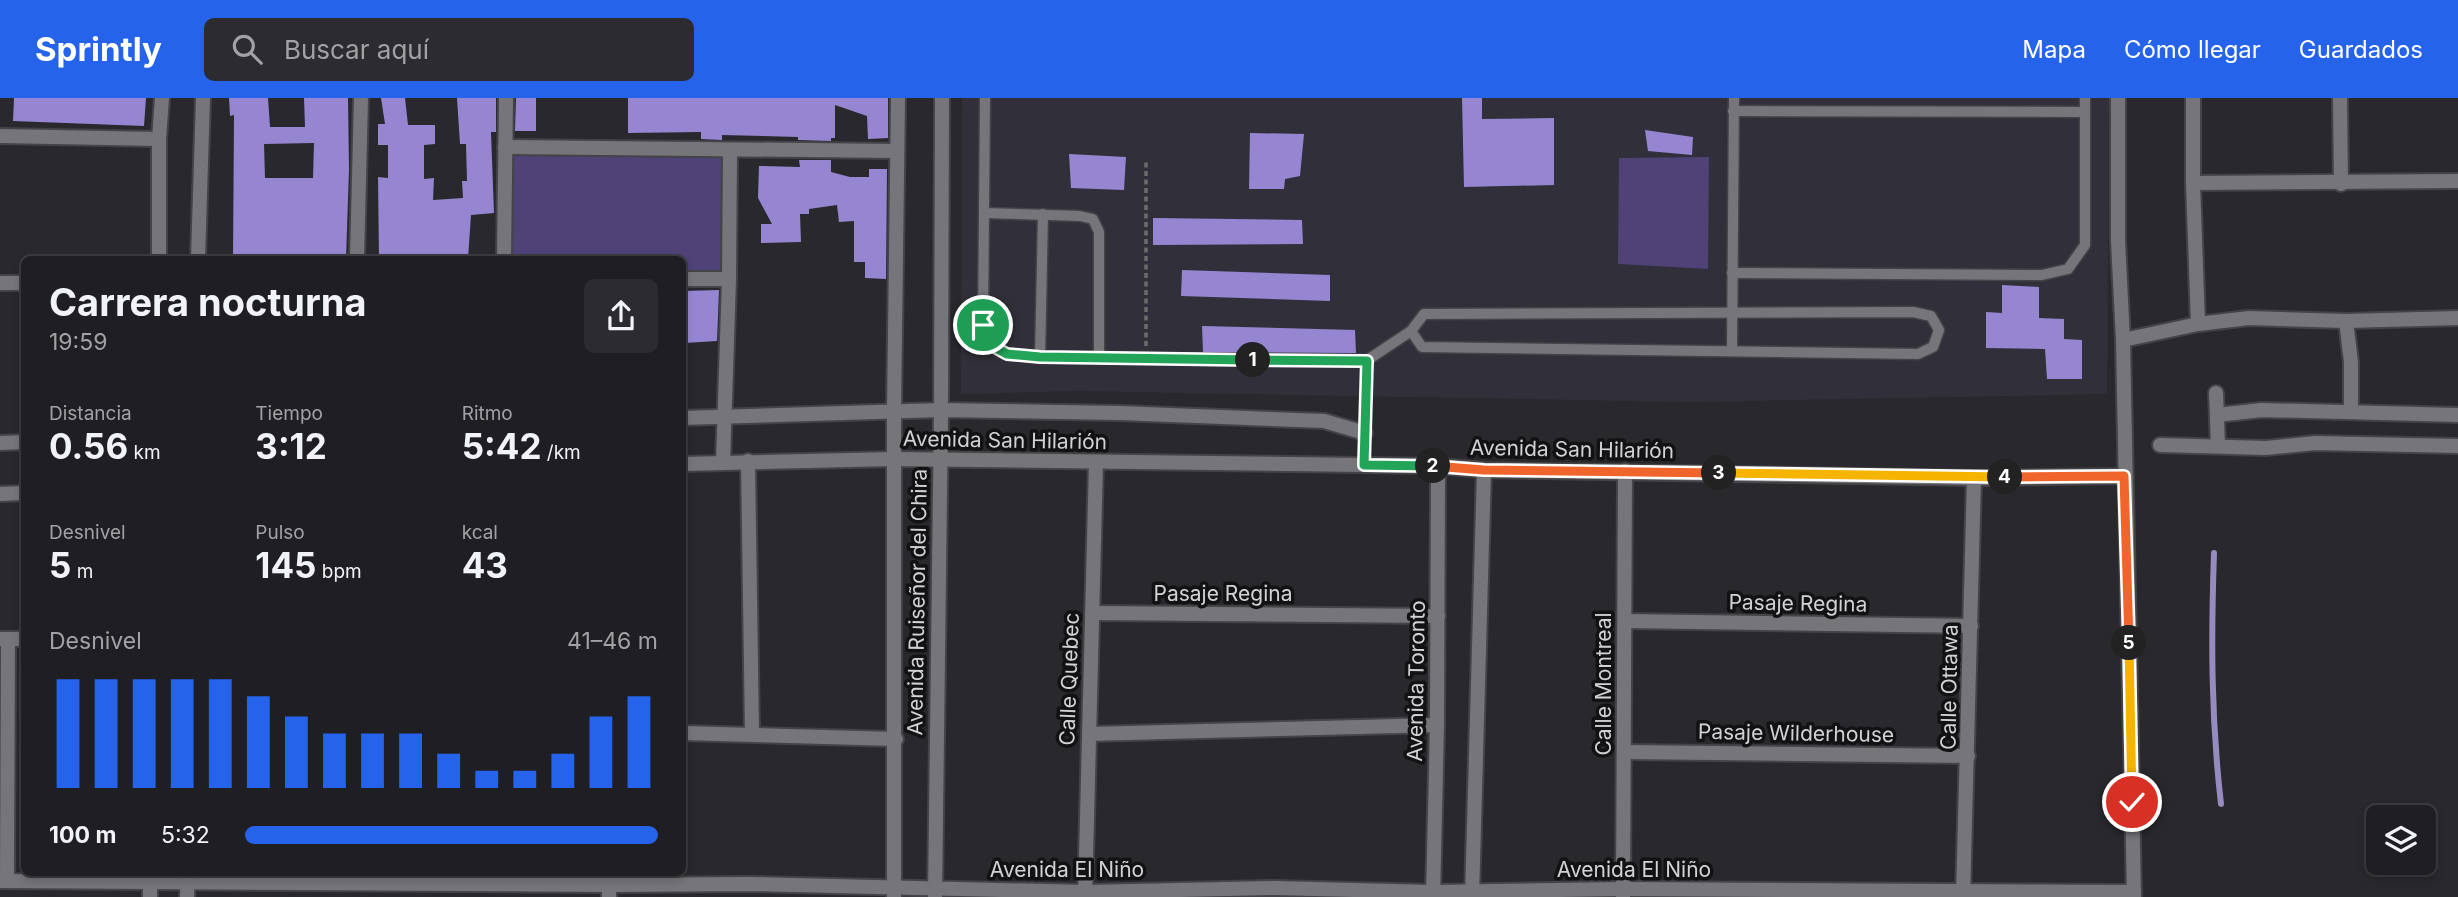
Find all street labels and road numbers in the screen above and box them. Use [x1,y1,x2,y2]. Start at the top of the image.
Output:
street label: Avenida San Hilarión [903,426,1107,454]
street label: Avenida San Hilarión [1470,435,1674,463]
street label: Avenida Ruiseñor del Chira [902,469,932,735]
street label: Pasaje Regina [1154,581,1292,606]
street label: Pasaje Regina [1728,589,1868,617]
street label: Avenida Toronto [1402,600,1430,762]
street label: Calle Quebec [1054,612,1084,746]
street label: Calle Montreal [1591,612,1616,756]
street label: Calle Ottawa [1935,624,1963,750]
street label: Pasaje Wilderhouse [1698,719,1894,747]
street label: Avenida El Niño [990,857,1144,882]
street label: Avenida El Niño [1557,857,1711,882]

